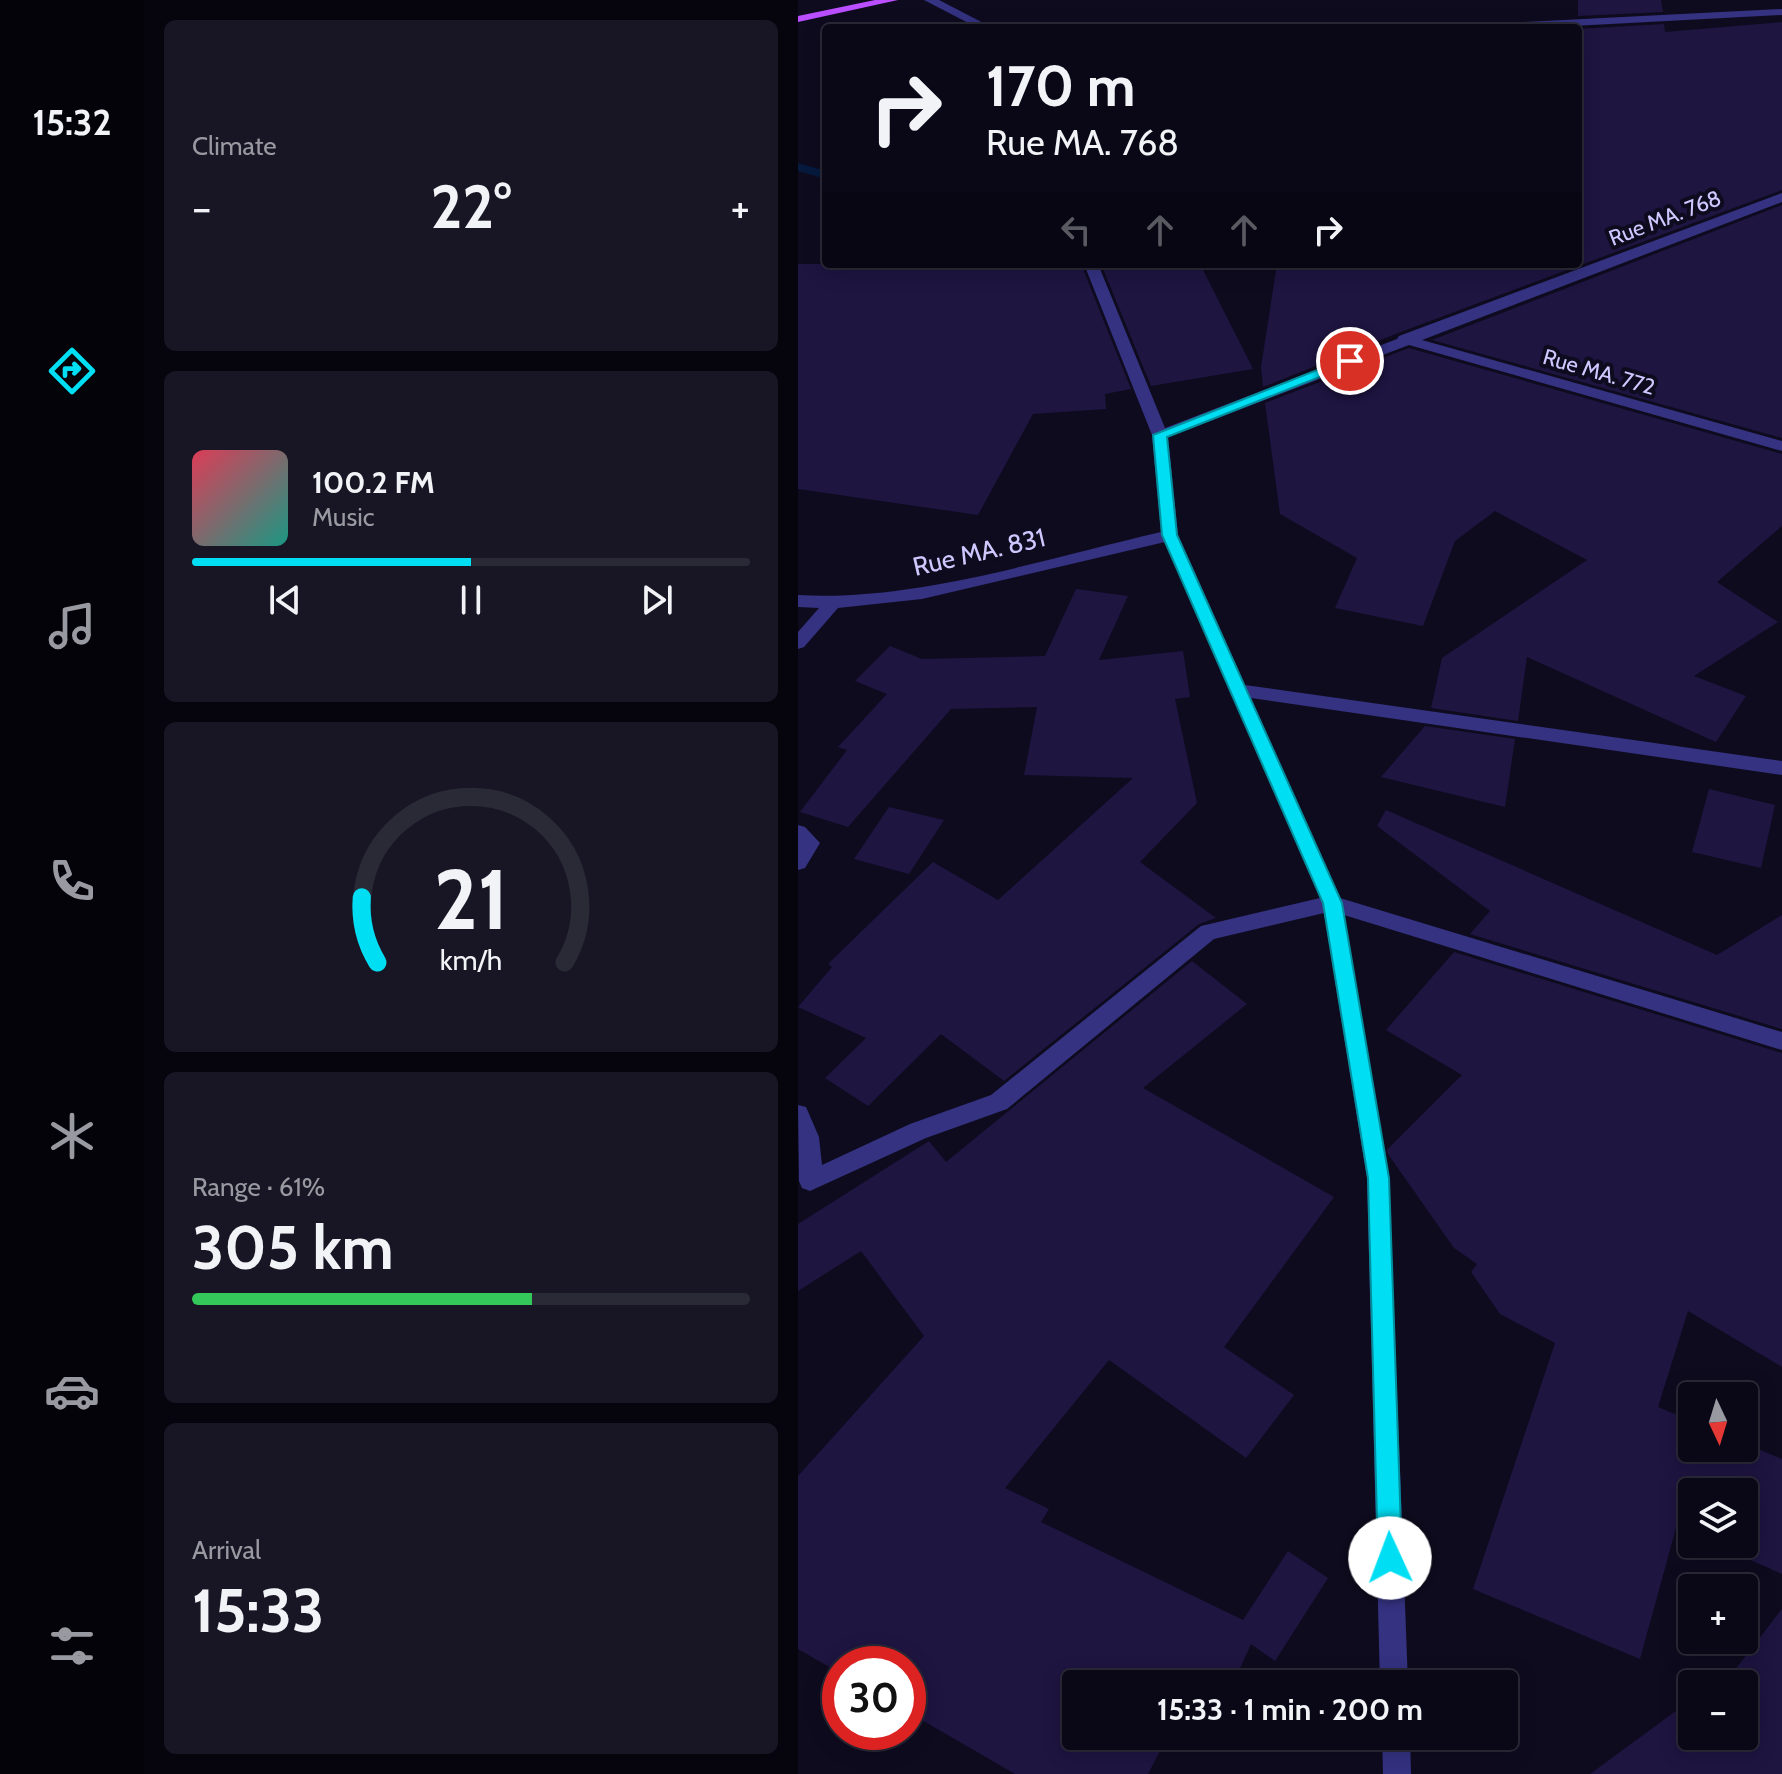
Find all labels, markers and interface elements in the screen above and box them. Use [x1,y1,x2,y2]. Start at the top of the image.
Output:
text: 170 m [986,52,1136,120]
icon: right [854,56,958,160]
text: 15:32 [32,100,112,144]
text: Rue MA. 768 [986,120,1179,164]
text: Climate [192,130,277,162]
text: 22° [431,170,511,243]
text: − [192,181,211,234]
text: + [731,181,750,234]
street label: Rue MA. 768 [1605,184,1725,252]
icon: left [1054,208,1098,252]
icon: ahead [1138,208,1182,252]
icon: ahead [1222,208,1266,252]
icon: right [1306,208,1350,252]
pin [1316,327,1384,395]
icon: arrive [1328,339,1372,383]
icon: directions [44,343,100,399]
street label: Rue MA. 772 [1540,343,1658,401]
text: 100.2 FM [312,464,435,501]
text: Music [312,501,375,533]
street label: Rue MA. 831 [910,521,1048,583]
icon: previous [263,578,307,622]
icon: pause [449,578,493,622]
icon: next [635,578,679,622]
icon: music [44,598,100,654]
text: 21 [434,849,508,950]
icon: phone [44,853,100,909]
text: km/h [440,942,502,977]
icon: climate [44,1108,100,1164]
text: Range · 61% [192,1171,325,1203]
text: 305 km [192,1211,394,1284]
icon: car [44,1363,100,1419]
north arrow [1678,1382,1758,1462]
map controls [1678,1382,1758,1750]
button: layers [1678,1478,1758,1558]
position arrow [1348,1516,1432,1600]
text: Arrival [192,1534,261,1566]
text: 15:33 [192,1574,324,1647]
button: + [1678,1574,1758,1654]
icon: filters [44,1618,100,1674]
speed limit sign: 30 [822,1646,926,1750]
button: − [1678,1670,1758,1750]
text: 15:33 · 1 min · 200 m [1157,1691,1423,1728]

